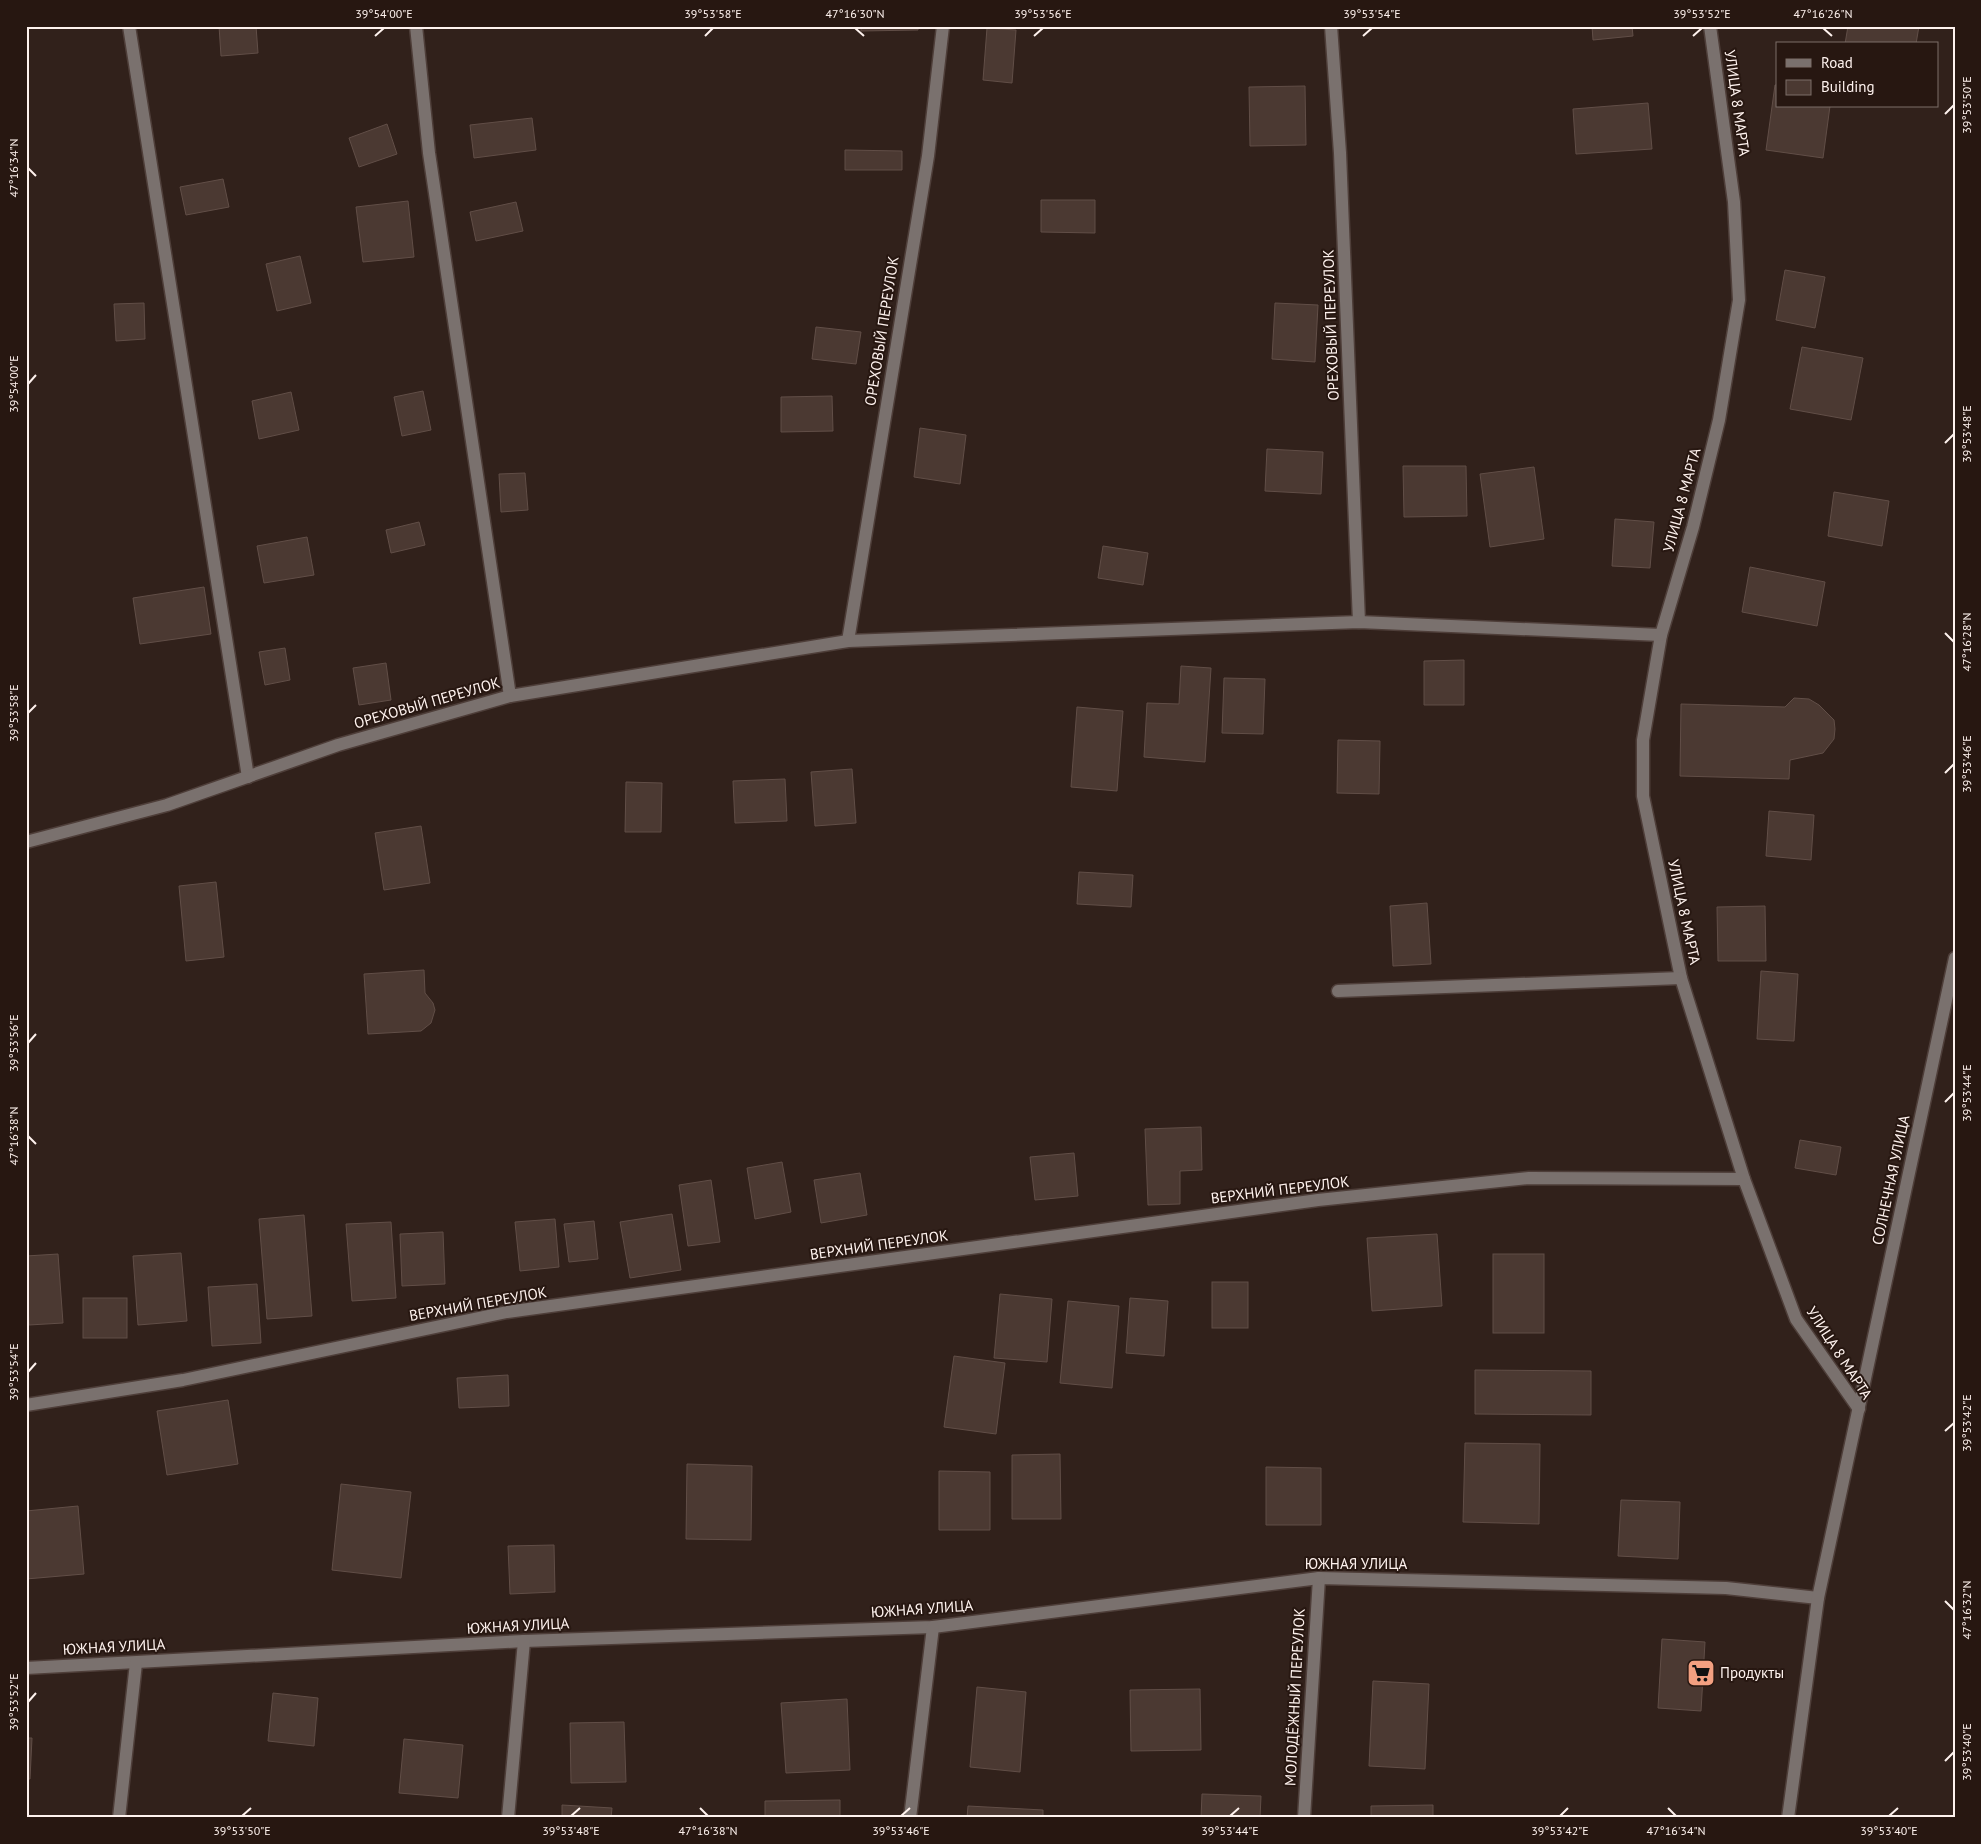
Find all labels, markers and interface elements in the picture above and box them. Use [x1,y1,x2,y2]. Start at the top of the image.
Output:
text: 39°54'00"E [355,6,413,21]
text: 39°53'58"E [684,6,742,21]
text: 47°16'30"N [825,6,885,21]
text: 39°53'56"E [1014,6,1072,21]
text: 39°53'54"E [1343,6,1401,21]
text: 39°53'52"E [1673,6,1731,21]
text: 47°16'26"N [1793,6,1853,21]
legend [1776,42,1938,108]
street label: УЛИЦА 8 МАРТА [1721,49,1754,157]
text: Road [1821,53,1853,72]
text: 39°53'50"E [1959,76,1974,134]
text: Building [1821,77,1875,96]
text: 47°16'34"N [6,138,21,198]
street label: ОРЕХОВЫЙ ПЕРЕУЛОК [1318,249,1343,401]
street label: ОРЕХОВЫЙ ПЕРЕУЛОК [860,255,903,407]
text: 39°54'00"E [6,355,21,413]
text: 39°53'48"E [1959,405,1974,463]
street label: УЛИЦА 8 МАРТА [1658,446,1705,554]
text: 47°16'28"N [1959,612,1974,672]
street label: ОРЕХОВЫЙ ПЕРЕУЛОК [352,673,502,733]
text: 39°53'58"E [6,684,21,742]
text: 39°53'46"E [1959,735,1974,793]
street label: УЛИЦА 8 МАРТА [1664,858,1705,966]
text: 39°53'56"E [6,1014,21,1072]
text: 39°53'44"E [1959,1064,1974,1122]
text: 47°16'38"N [6,1106,21,1166]
street label: СОЛНЕЧНАЯ УЛИЦА [1867,1113,1914,1247]
street label: ВЕРХНИЙ ПЕРЕУЛОК [1210,1172,1350,1207]
street label: ВЕРХНИЙ ПЕРЕУЛОК [809,1225,949,1264]
street label: ВЕРХНИЙ ПЕРЕУЛОК [408,1282,548,1325]
street label: УЛИЦА 8 МАРТА [1802,1303,1877,1403]
text: 39°53'54"E [6,1343,21,1401]
text: 39°53'42"E [1959,1394,1974,1452]
street label: ЮЖНАЯ УЛИЦА [1305,1554,1408,1573]
text: 47°16'32"N [1959,1580,1974,1640]
street label: ЮЖНАЯ УЛИЦА [870,1595,974,1622]
street label: МОЛОДЁЖНЫЙ ПЕРЕУЛОК [1280,1608,1309,1786]
street label: ЮЖНАЯ УЛИЦА [466,1613,570,1638]
street label: ЮЖНАЯ УЛИЦА [62,1634,166,1659]
supermarket icon: Продукты [1686,1658,1716,1688]
place label: Продукты [1720,1663,1784,1682]
text: 39°53'52"E [6,1673,21,1731]
text: 39°53'40"E [1959,1723,1974,1781]
text: 39°53'50"E [213,1823,271,1838]
text: 39°53'48"E [542,1823,600,1838]
text: 47°16'38"N [678,1823,738,1838]
text: 39°53'46"E [872,1823,930,1838]
text: 39°53'44"E [1201,1823,1259,1838]
text: 39°53'42"E [1531,1823,1589,1838]
text: 47°16'34"N [1646,1823,1706,1838]
text: 39°53'40"E [1860,1823,1918,1838]

